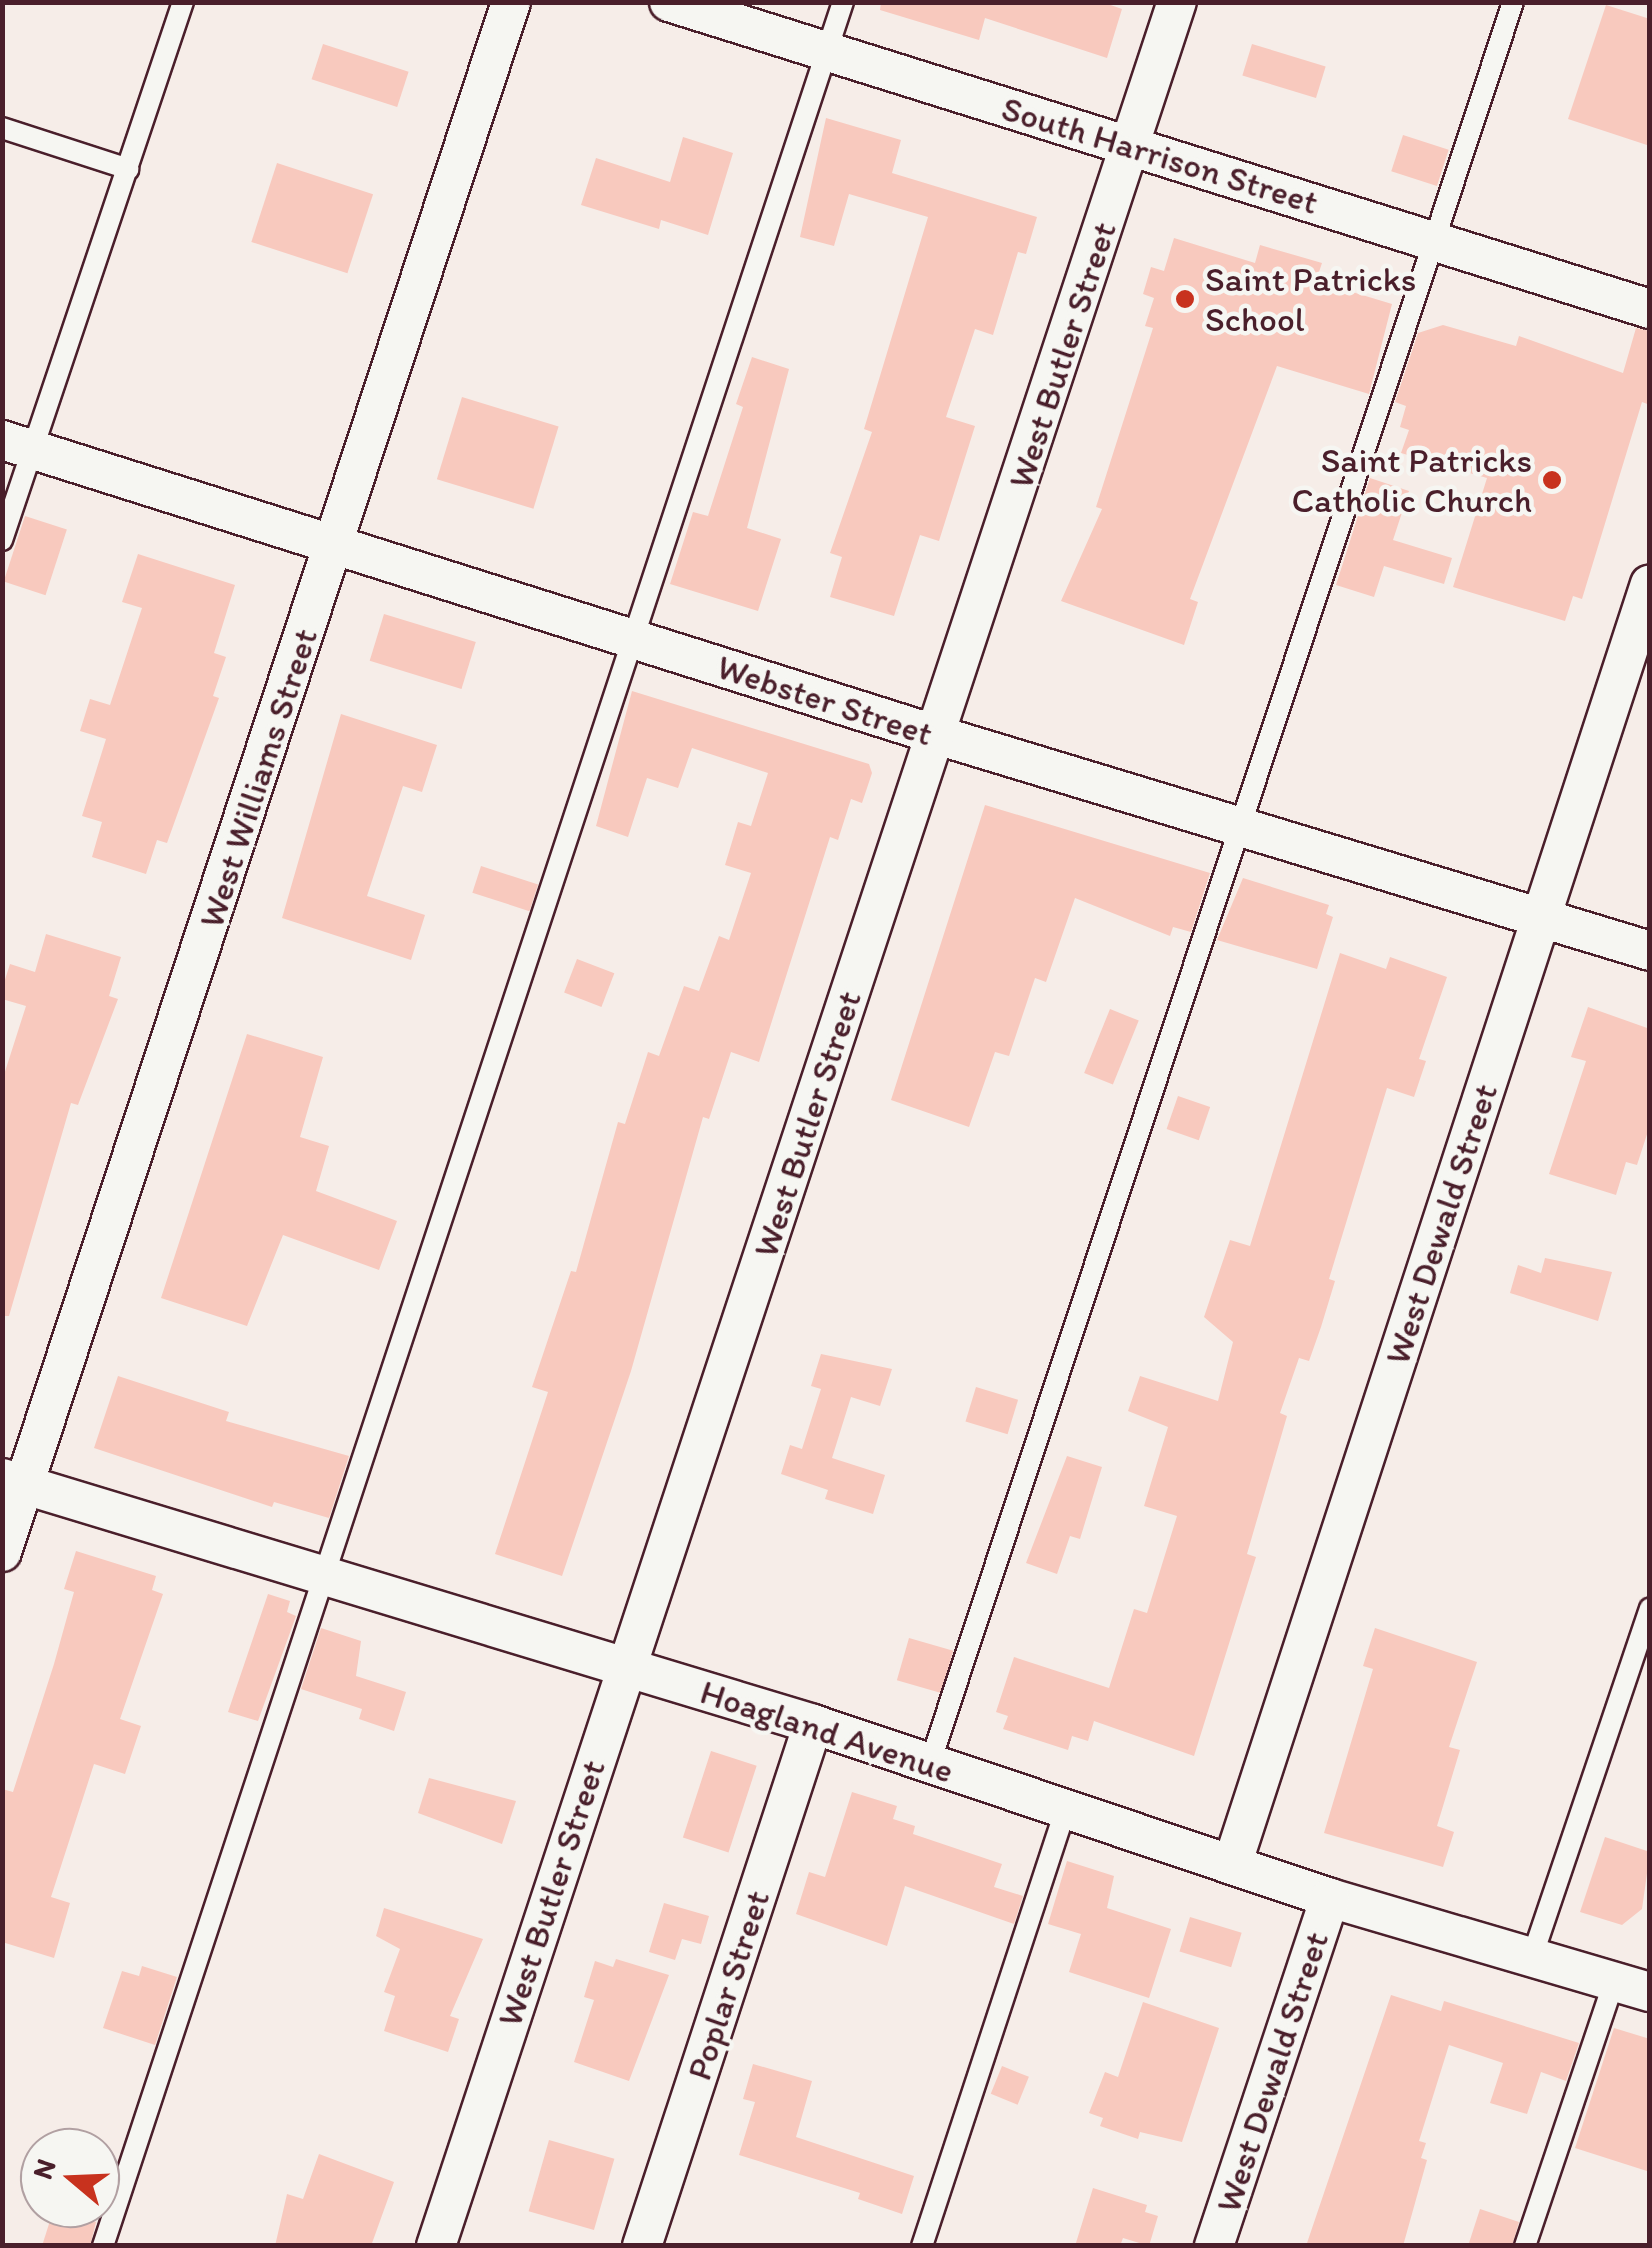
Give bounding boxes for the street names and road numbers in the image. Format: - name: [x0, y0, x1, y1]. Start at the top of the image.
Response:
- street label: South Harrison Street: [997, 87, 1323, 223]
- street label: West Butler Street: [999, 216, 1125, 494]
- street label: West Williams Street: [190, 623, 326, 933]
- street label: Webster Street: [712, 646, 938, 754]
- street label: West Butler Street: [744, 985, 870, 1263]
- street label: West Dewald Street: [1376, 1079, 1506, 1369]
- street label: Hoagland Avenue: [696, 1671, 958, 1791]
- street label: West Butler Street: [488, 1754, 614, 2032]
- street label: Poplar Street: [678, 1885, 778, 2085]
- street label: West Dewald Street: [1207, 1927, 1337, 2217]

